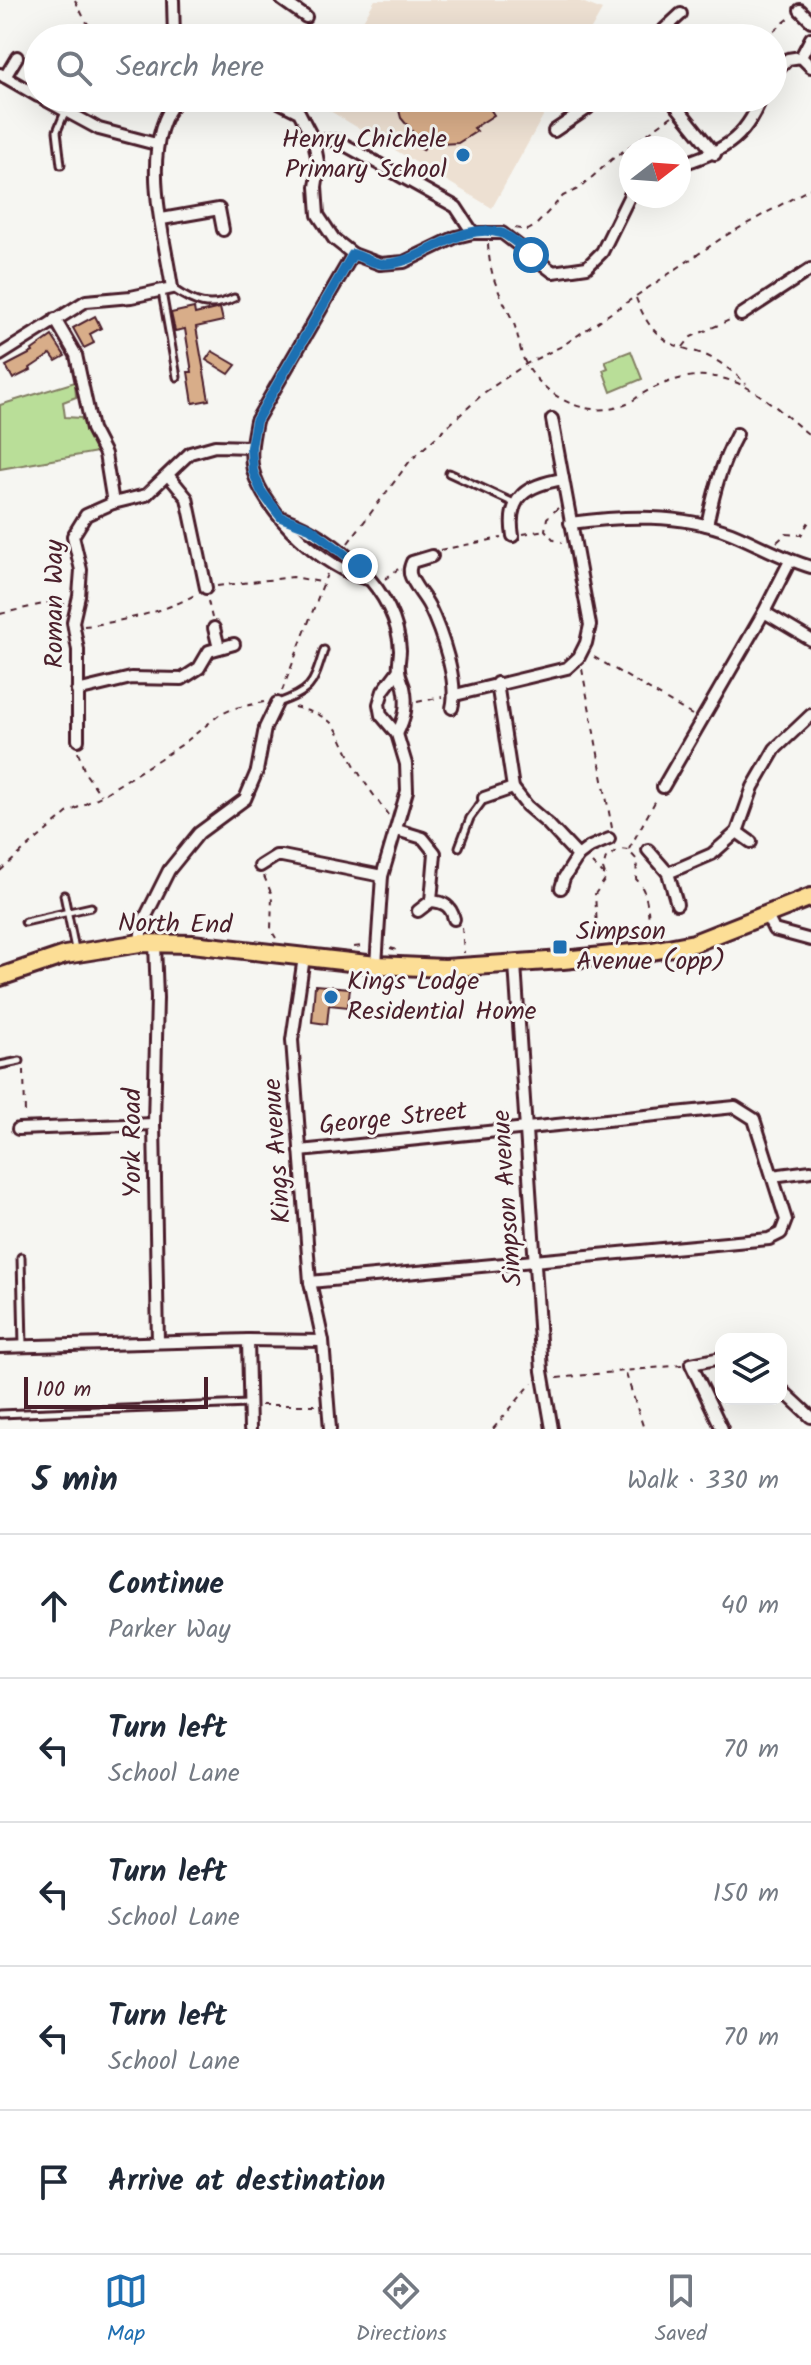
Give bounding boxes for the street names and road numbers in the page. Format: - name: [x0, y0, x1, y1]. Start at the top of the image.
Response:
- street label: Roman Way: [34, 539, 76, 668]
- street label: North End: [117, 903, 234, 947]
- street label: Kings Avenue: [252, 1077, 304, 1225]
- street label: York Road: [112, 1087, 154, 1198]
- street label: George Street: [317, 1090, 470, 1148]
- street label: Simpson Avenue: [481, 1108, 535, 1288]

